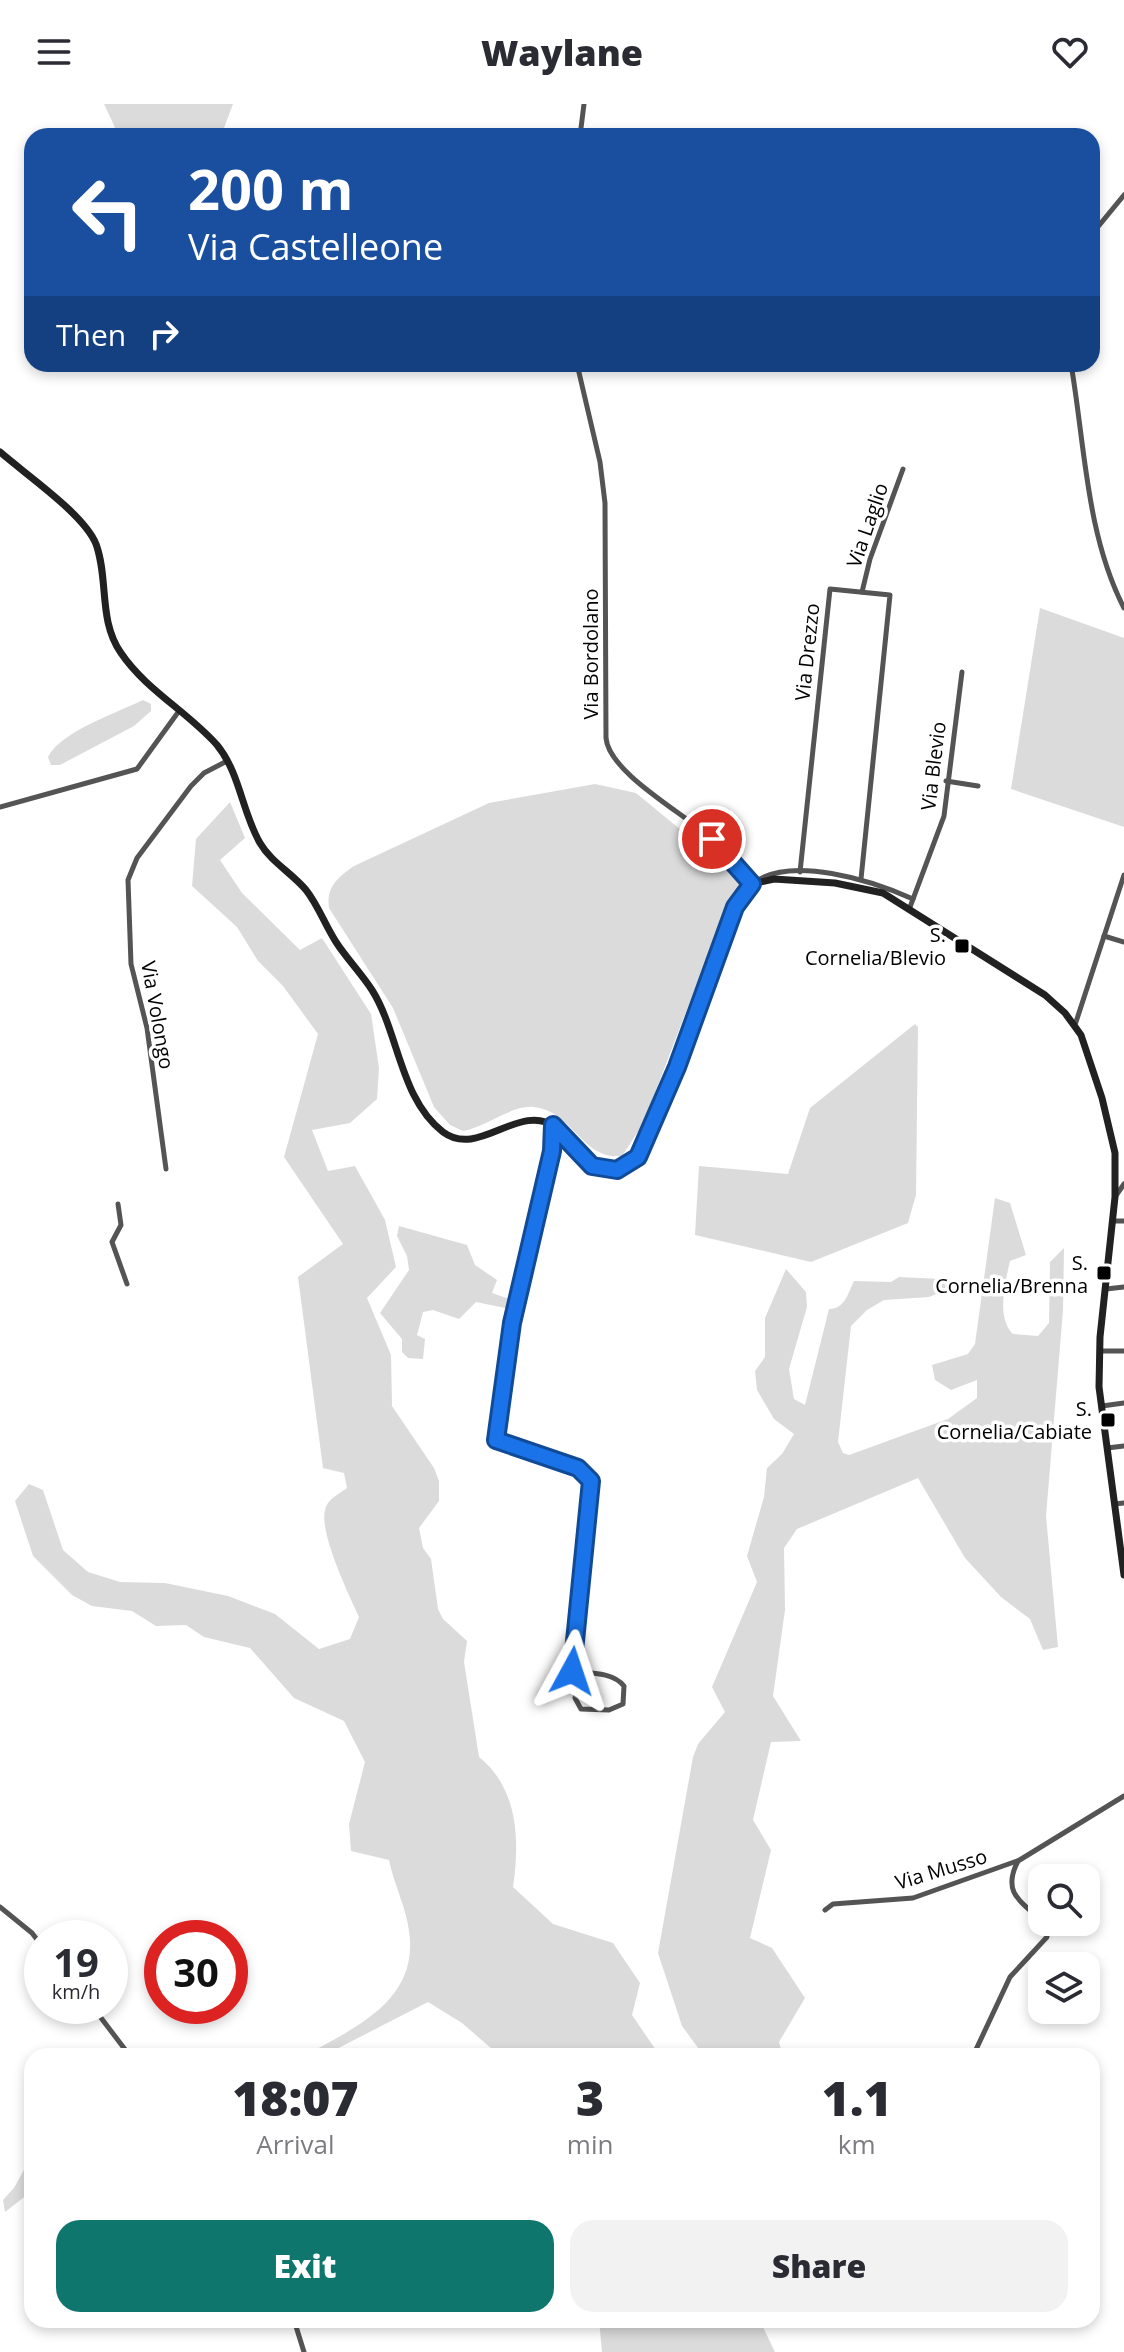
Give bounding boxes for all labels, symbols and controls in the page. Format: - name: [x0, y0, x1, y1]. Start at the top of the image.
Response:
- text: Waylane: [481, 28, 643, 77]
- icon: menu: [32, 30, 76, 74]
- icon: heart: [1048, 30, 1092, 74]
- text: 200 m: [188, 150, 354, 226]
- icon: left: [56, 160, 160, 264]
- text: Via Castelleone: [188, 222, 443, 271]
- icon: right: [142, 312, 186, 356]
- text: Then: [56, 314, 126, 355]
- street label: Via Laglio: [840, 479, 894, 571]
- street label: Via Bordolano: [577, 588, 604, 720]
- street label: Via Drezzo: [788, 602, 826, 702]
- street label: Via Blevio: [914, 720, 952, 812]
- pin: [678, 805, 746, 873]
- icon: arrive: [690, 817, 734, 861]
- place label: S. Cornelia/Blevio: [805, 921, 946, 971]
- marker: S. Cornelia/Blevio: [953, 937, 971, 955]
- street label: Via Volongo: [135, 959, 181, 1071]
- place label: S. Cornelia/Brenna: [935, 1249, 1088, 1299]
- marker: S. Cornelia/Brenna: [1095, 1264, 1113, 1282]
- place label: S. Cornelia/Cabiate: [937, 1395, 1092, 1445]
- marker: S. Cornelia/Cabiate: [1099, 1411, 1117, 1429]
- position arrow: [530, 1629, 614, 1713]
- street label: Via Musso: [892, 1842, 990, 1896]
- map controls: [1028, 1864, 1100, 2024]
- button: search: [1028, 1864, 1100, 1936]
- speed limit sign: 30: [144, 1920, 248, 2024]
- text: 19: [53, 1934, 99, 1989]
- button: layers: [1028, 1952, 1100, 2024]
- text: km/h: [52, 1978, 100, 2005]
- text: 18:07: [232, 2065, 359, 2130]
- text: 3: [576, 2065, 604, 2130]
- text: 1.1: [822, 2065, 892, 2130]
- text: Arrival: [256, 2126, 335, 2162]
- text: min: [567, 2126, 613, 2162]
- text: km: [838, 2126, 876, 2162]
- button: Exit: [56, 2220, 554, 2312]
- button: Share: [570, 2220, 1068, 2312]

